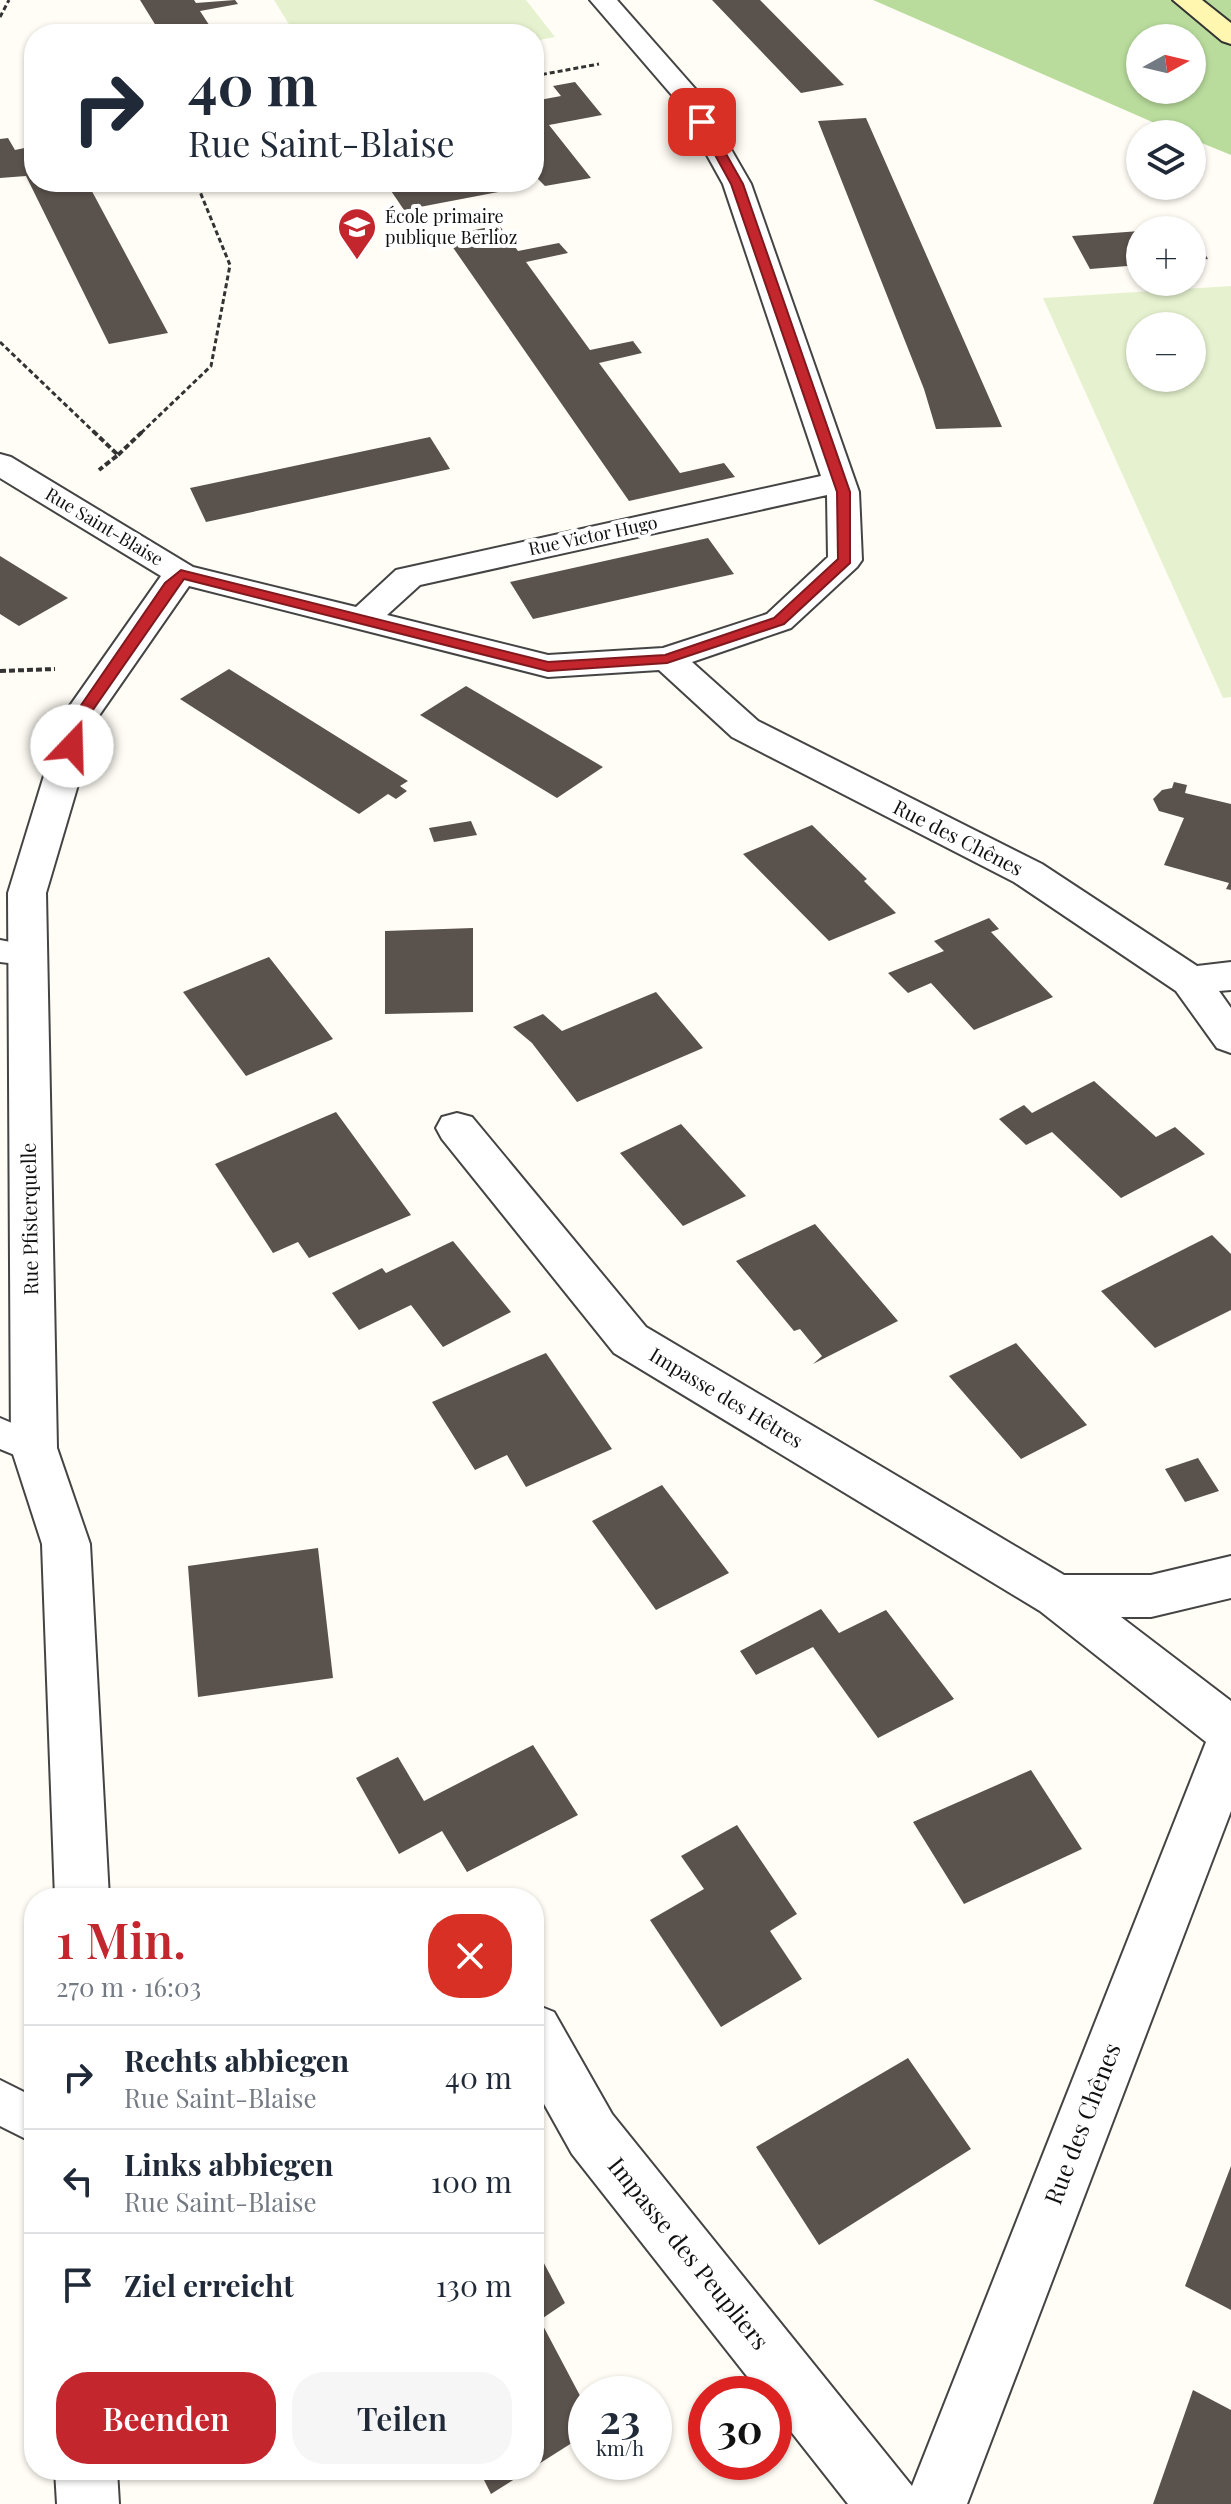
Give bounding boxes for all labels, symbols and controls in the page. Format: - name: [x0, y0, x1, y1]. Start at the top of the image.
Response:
- north arrow: [1126, 24, 1206, 104]
- map controls: [1126, 24, 1206, 392]
- text: 40 m: [188, 46, 317, 121]
- icon: right: [56, 56, 160, 160]
- pin: [668, 88, 736, 156]
- icon: arrive: [680, 100, 724, 144]
- text: Rue Saint-Blaise: [188, 118, 455, 166]
- button: layers: [1126, 120, 1206, 200]
- place label: École primaire publique Berlioz: [385, 204, 517, 249]
- school or university icon: École primaire publique Berlioz: [336, 206, 378, 261]
- button: +: [1126, 216, 1206, 296]
- button: −: [1126, 312, 1206, 392]
- street label: Rue Saint-Blaise: [41, 482, 168, 571]
- street label: Rue Victor Hugo: [526, 510, 660, 560]
- position arrow: [30, 704, 114, 788]
- street label: Rue des Chênes: [889, 792, 1028, 881]
- street label: Rue Pfisterquelle: [14, 1143, 43, 1295]
- street label: Impasse des Hêtres: [645, 1340, 808, 1453]
- text: 1 Min.: [56, 1907, 186, 1971]
- button: close: [428, 1914, 512, 1998]
- text: 270 m · 16:03: [56, 1969, 201, 2004]
- street label: Rue des Chênes: [1036, 2038, 1127, 2209]
- text: Rechts abbiegen: [124, 2040, 349, 2080]
- icon: right: [56, 2055, 100, 2099]
- text: 40 m: [445, 2057, 512, 2097]
- text: Rue Saint-Blaise: [124, 2080, 317, 2115]
- text: Links abbiegen: [124, 2144, 333, 2184]
- street label: Impasse des Peupliers: [602, 2150, 777, 2356]
- icon: left: [56, 2159, 100, 2203]
- text: 100 m: [431, 2161, 512, 2201]
- text: Rue Saint-Blaise: [124, 2184, 317, 2219]
- icon: arrive: [56, 2263, 100, 2307]
- text: Ziel erreicht: [124, 2265, 294, 2305]
- text: 130 m: [436, 2265, 512, 2305]
- button: Beenden: [56, 2372, 276, 2464]
- button: Teilen: [292, 2372, 512, 2464]
- speed limit sign: 30: [688, 2376, 792, 2480]
- text: 23: [600, 2391, 640, 2444]
- text: km/h: [596, 2434, 644, 2461]

